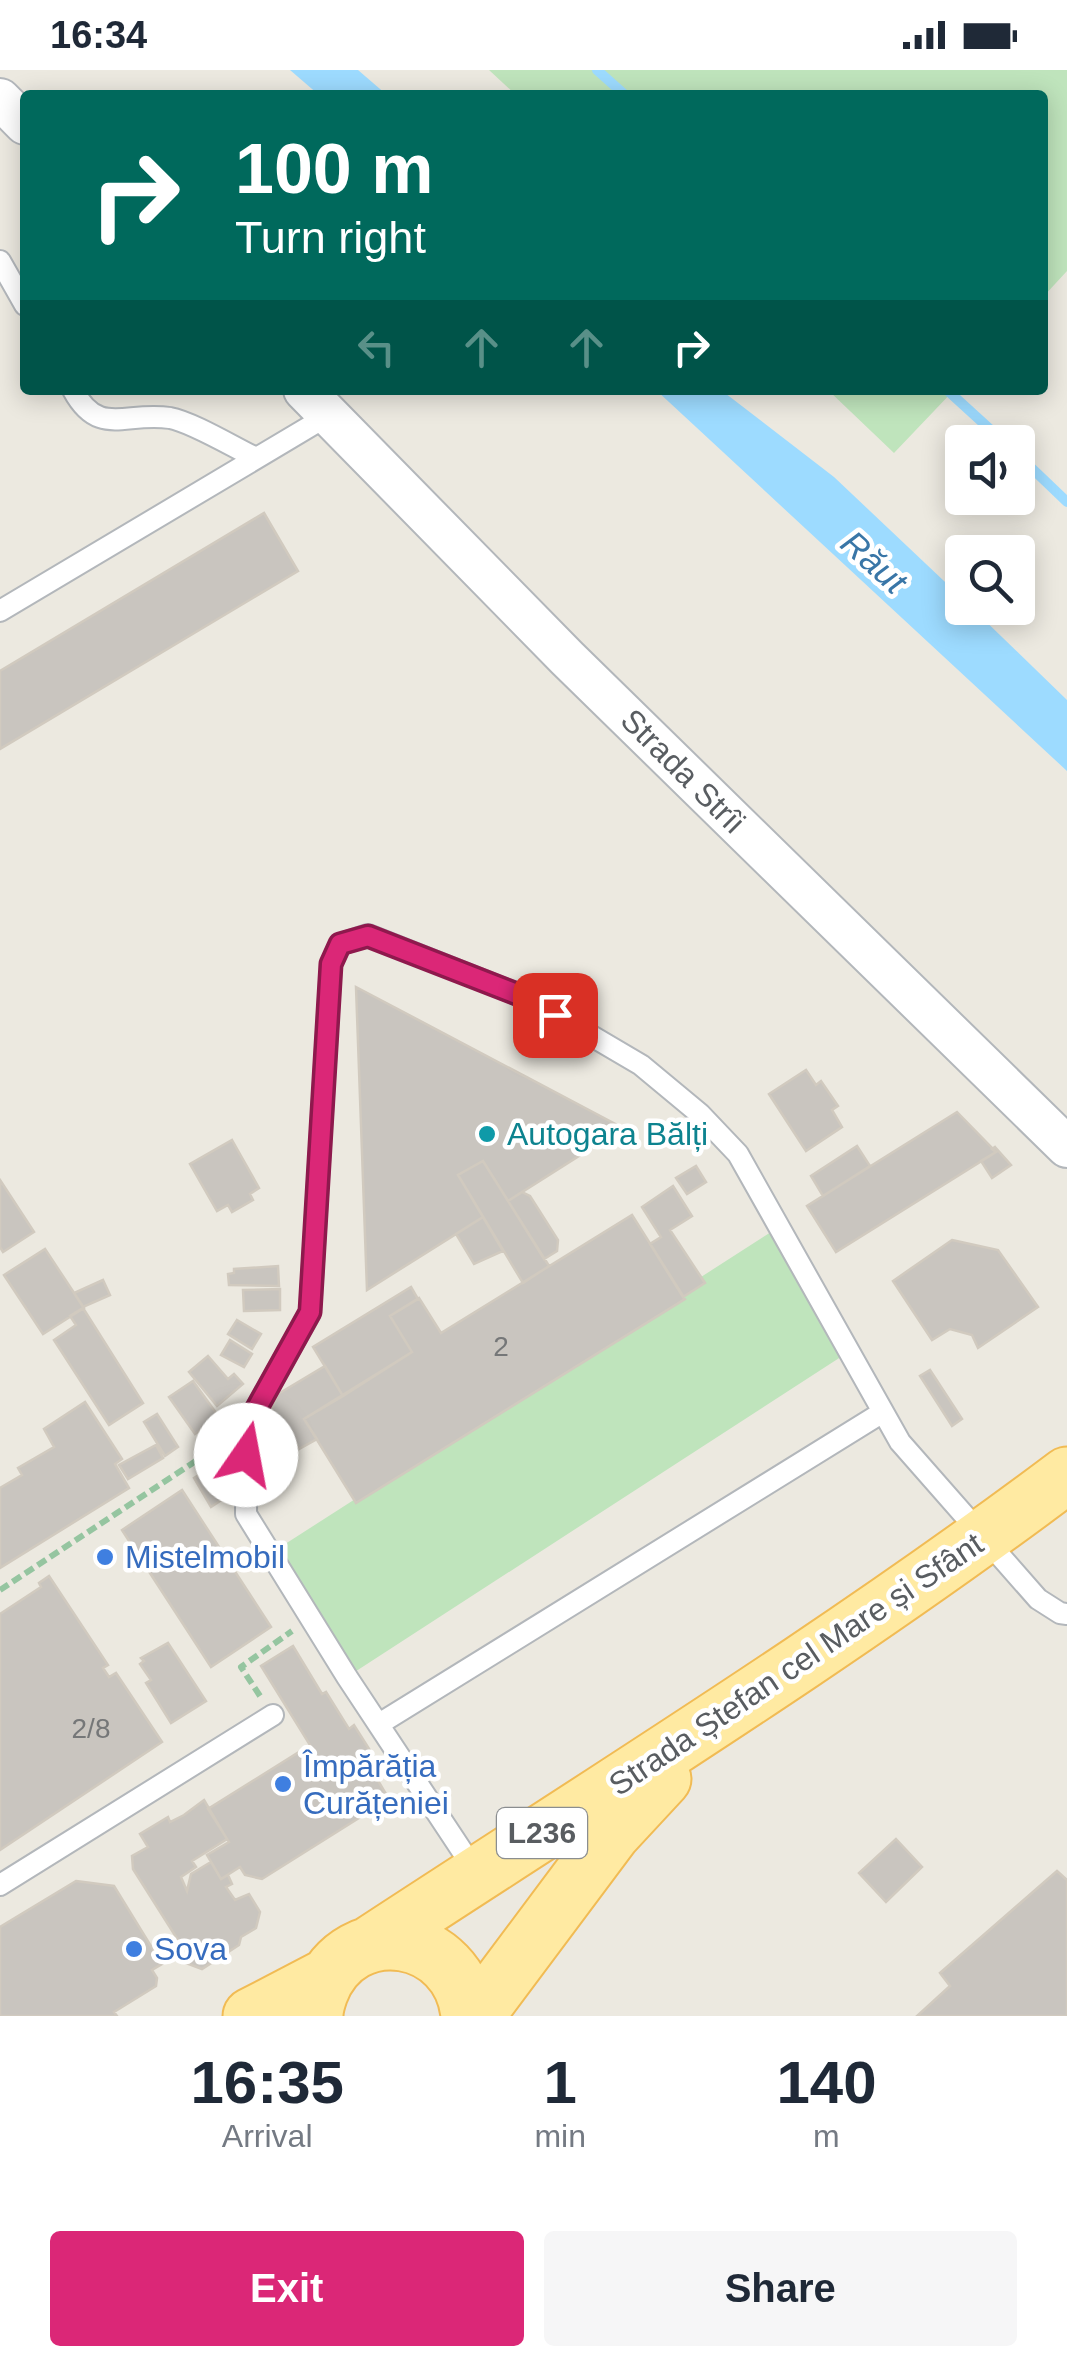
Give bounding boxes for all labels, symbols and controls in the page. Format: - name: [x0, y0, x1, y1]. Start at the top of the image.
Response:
- text: 16:34: [50, 14, 147, 56]
- icon: right: [70, 130, 200, 260]
- text: 100 m: [235, 130, 433, 208]
- text: Turn right: [235, 212, 426, 263]
- icon: left: [349, 320, 404, 375]
- icon: ahead: [454, 320, 509, 375]
- icon: ahead: [559, 320, 614, 375]
- icon: right: [664, 320, 719, 375]
- map controls: [945, 425, 1035, 625]
- button: sound: [945, 425, 1035, 515]
- water label: Răut: [834, 522, 916, 602]
- button: search: [945, 535, 1035, 625]
- street label: Strada Strîi: [614, 702, 752, 840]
- pin: [513, 973, 598, 1058]
- icon: arrive: [528, 988, 583, 1043]
- place label: Autogara Bălți: [507, 1116, 708, 1152]
- marker: Autogara Bălți: [476, 1123, 498, 1145]
- house number: 2: [493, 1331, 509, 1362]
- position arrow: [194, 1403, 298, 1507]
- street label: Strada Ștefan cel Mare și Sfânt: [602, 1525, 990, 1803]
- place label: Mistelmobil: [125, 1539, 285, 1575]
- marker: Mistelmobil: [94, 1546, 116, 1568]
- house number: 2/8: [72, 1713, 110, 1744]
- place label: Împărăția Curățeniei: [302, 1748, 449, 1821]
- marker: Împărăția Curățeniei: [272, 1773, 294, 1795]
- road number: L236: [497, 1808, 587, 1858]
- place label: Sova: [154, 1931, 227, 1967]
- marker: Sova: [123, 1938, 145, 1960]
- text: 16:35: [190, 2049, 344, 2116]
- text: 1: [543, 2049, 577, 2116]
- text: 140: [776, 2049, 877, 2116]
- text: Arrival: [222, 2118, 313, 2154]
- text: min: [534, 2118, 586, 2154]
- text: m: [813, 2118, 840, 2154]
- button: Exit: [50, 2231, 524, 2346]
- button: Share: [544, 2231, 1017, 2346]

